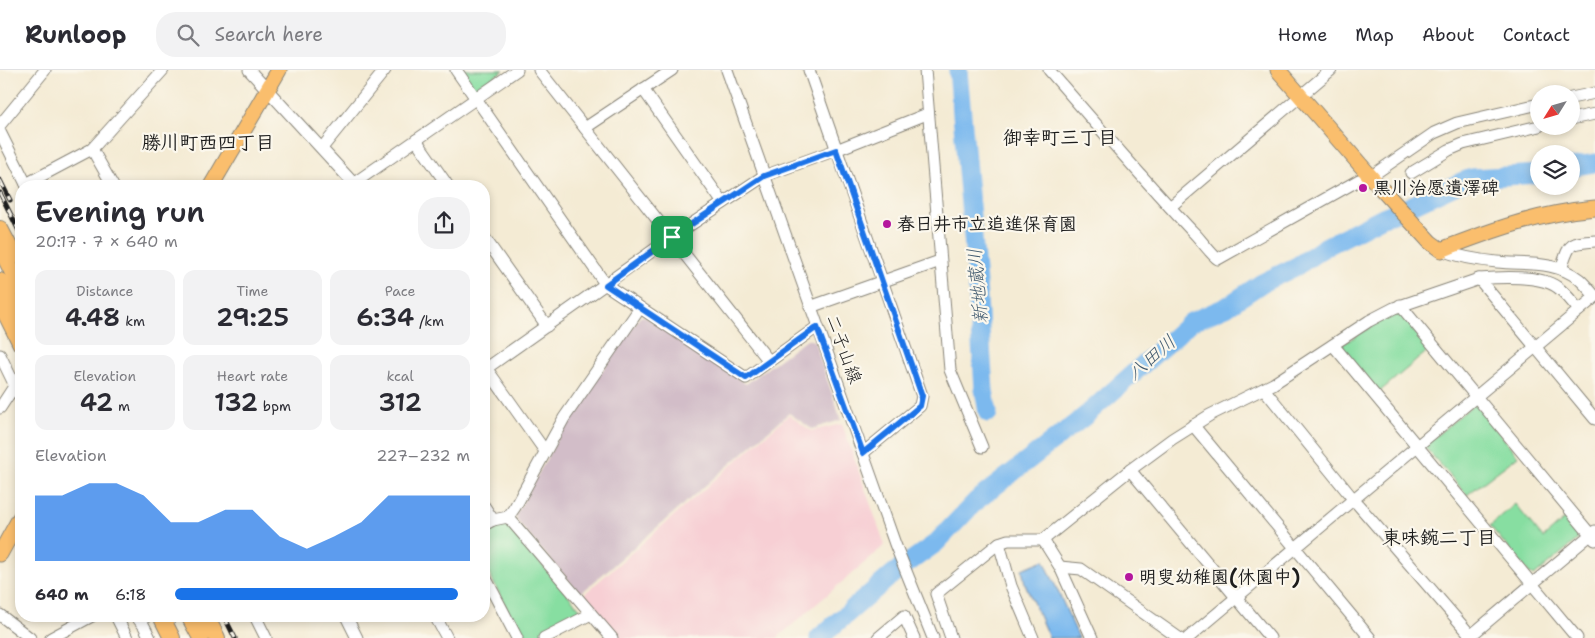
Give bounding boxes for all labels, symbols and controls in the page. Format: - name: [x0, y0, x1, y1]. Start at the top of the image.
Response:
- search box: [156, 12, 506, 57]
- text: Runloop: [25, 19, 126, 51]
- icon: search: [174, 21, 202, 49]
- text: Search here: [214, 22, 323, 47]
- text: Home: [1278, 23, 1327, 47]
- text: Map: [1355, 23, 1394, 47]
- text: About: [1422, 23, 1475, 47]
- text: Contact: [1503, 23, 1570, 47]
- north arrow: [1530, 85, 1580, 135]
- map controls: [1530, 85, 1580, 195]
- district label: 御幸町三丁目: [1003, 125, 1117, 150]
- district label: 勝川町西四丁目: [141, 130, 275, 155]
- button: layers: [1530, 145, 1580, 195]
- place label: 黒川治愿遺澤碑: [1373, 176, 1499, 200]
- marker: 黒川治愿遺澤碑: [1357, 182, 1369, 194]
- text: Evening run: [35, 193, 205, 231]
- button: share: [418, 197, 470, 249]
- place label: 春日井市立追進保育園: [897, 212, 1077, 236]
- pin: [651, 216, 693, 258]
- marker: 春日井市立追進保育園: [881, 218, 893, 230]
- icon: arrive: [658, 223, 686, 251]
- text: 20:17 · 7 × 640 m: [35, 231, 178, 252]
- water label: 新地蔵川: [962, 247, 993, 325]
- text: Distance: [76, 282, 134, 300]
- text: Time: [236, 282, 269, 300]
- text: Pace: [385, 282, 416, 300]
- text: 4.48: [65, 300, 120, 334]
- text: 29:25: [216, 300, 289, 334]
- text: 6:34: [356, 300, 414, 334]
- street label: 二子山線: [820, 311, 868, 387]
- text: km: [120, 312, 145, 330]
- text: /km: [414, 312, 444, 330]
- water label: 八田川: [1122, 329, 1181, 386]
- text: Elevation: [73, 367, 136, 385]
- text: Heart rate: [217, 367, 288, 385]
- text: kcal: [387, 367, 414, 385]
- text: 42: [80, 385, 113, 419]
- text: 132: [214, 385, 258, 419]
- text: 312: [378, 385, 422, 419]
- text: m: [113, 397, 130, 415]
- text: bpm: [258, 397, 291, 415]
- text: Elevation: [35, 445, 107, 466]
- text: 227–232 m: [376, 445, 470, 466]
- district label: 東味鋺二丁目: [1382, 525, 1496, 550]
- place label: 明叟幼稚園(休園中): [1139, 565, 1300, 589]
- marker: 明叟幼稚園(休園中): [1123, 571, 1135, 583]
- text: 640 m: [35, 584, 89, 605]
- text: 6:18: [115, 584, 147, 605]

